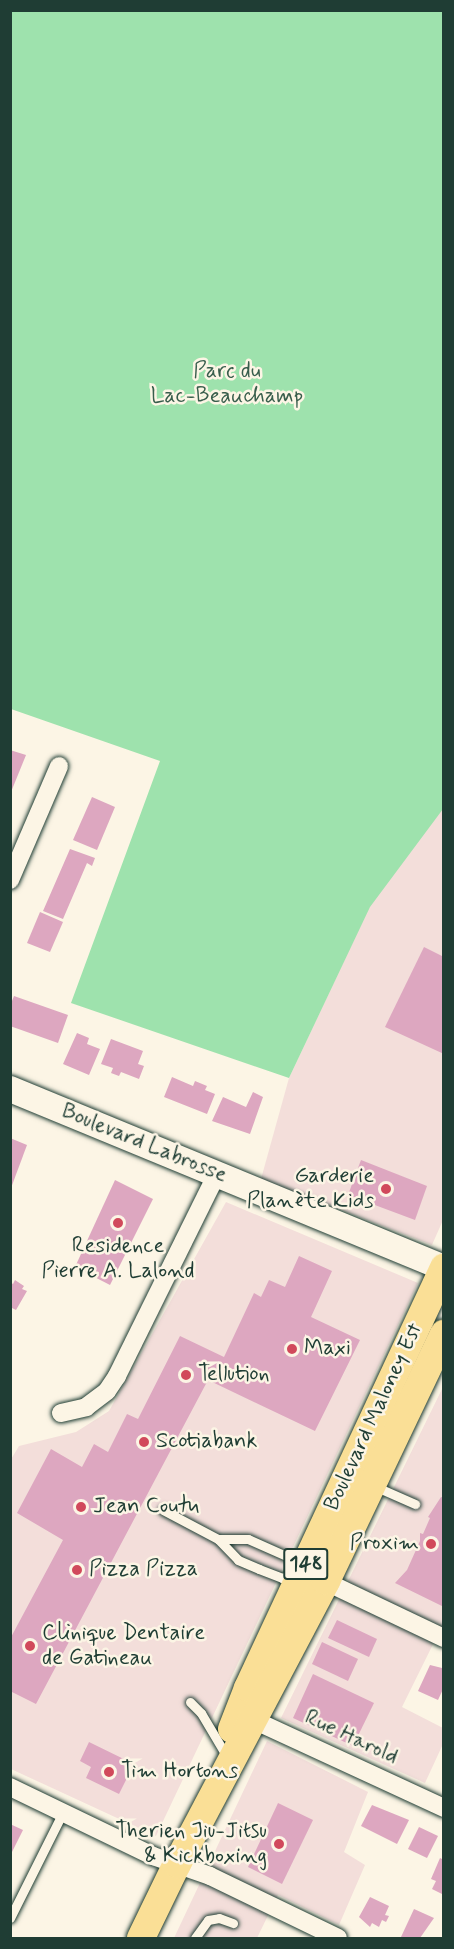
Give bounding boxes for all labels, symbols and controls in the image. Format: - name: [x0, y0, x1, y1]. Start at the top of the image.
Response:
- park label: Parc du Lac-Beauchamp: [151, 358, 303, 410]
- street label: Boulevard Labrosse: [56, 1098, 232, 1190]
- place label: Garderie Planète Kids: [248, 1163, 374, 1214]
- marker: Garderie Planète Kids: [379, 1182, 393, 1196]
- marker: Residence Pierre A. Lalond: [111, 1216, 125, 1230]
- place label: Residence Pierre A. Lalond: [42, 1233, 194, 1284]
- street label: Boulevard Maloney Est: [318, 1316, 430, 1518]
- place label: Maxi: [304, 1336, 351, 1362]
- marker: Maxi: [285, 1342, 299, 1356]
- place label: Tellution: [198, 1362, 270, 1388]
- marker: Tellution: [179, 1368, 193, 1382]
- place label: Scotiabank: [156, 1429, 257, 1455]
- marker: Scotiabank: [137, 1435, 151, 1449]
- place label: Jean Coutu: [93, 1494, 199, 1520]
- marker: Jean Coutu: [74, 1500, 88, 1514]
- place label: Proxim: [350, 1531, 419, 1557]
- marker: Proxim: [424, 1537, 438, 1551]
- road number: 148: [282, 1546, 330, 1582]
- place label: Pizza Pizza: [89, 1557, 197, 1583]
- marker: Pizza Pizza: [70, 1563, 84, 1577]
- place label: Clinique Dentaire de Gatineau: [42, 1620, 205, 1672]
- marker: Clinique Dentaire de Gatineau: [23, 1639, 37, 1653]
- street label: Rue Harold: [301, 1705, 401, 1771]
- place label: Tim Hortons: [121, 1759, 235, 1785]
- marker: Tim Hortons: [102, 1765, 116, 1779]
- place label: Therien Jiu-Jitsu & Kickboxing: [114, 1818, 267, 1870]
- marker: Therien Jiu-Jitsu & Kickboxing: [272, 1837, 286, 1851]

